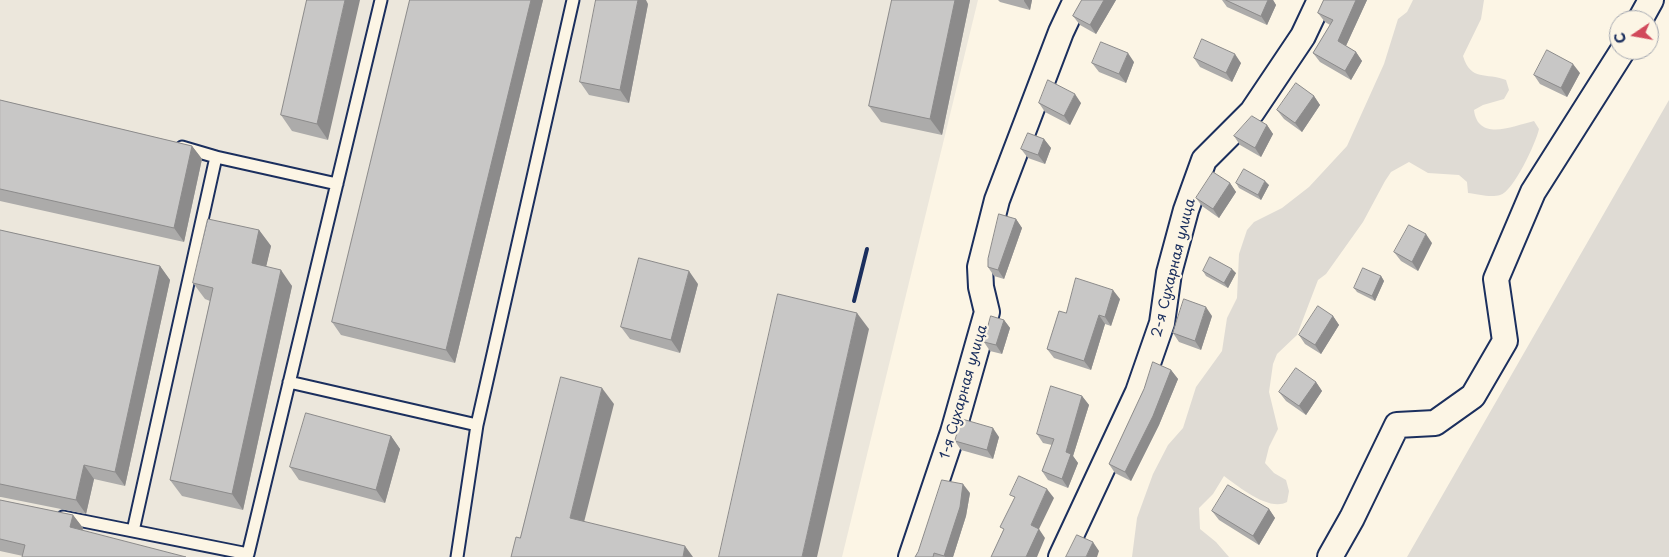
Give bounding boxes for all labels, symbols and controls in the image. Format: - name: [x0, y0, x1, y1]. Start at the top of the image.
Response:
- north arrow: [1609, 10, 1659, 60]
- text: С: [1608, 31, 1631, 45]
- street label: 2-я Сухарная улица: [1149, 197, 1199, 339]
- street label: 1-я Сухарная улица: [937, 323, 991, 461]

